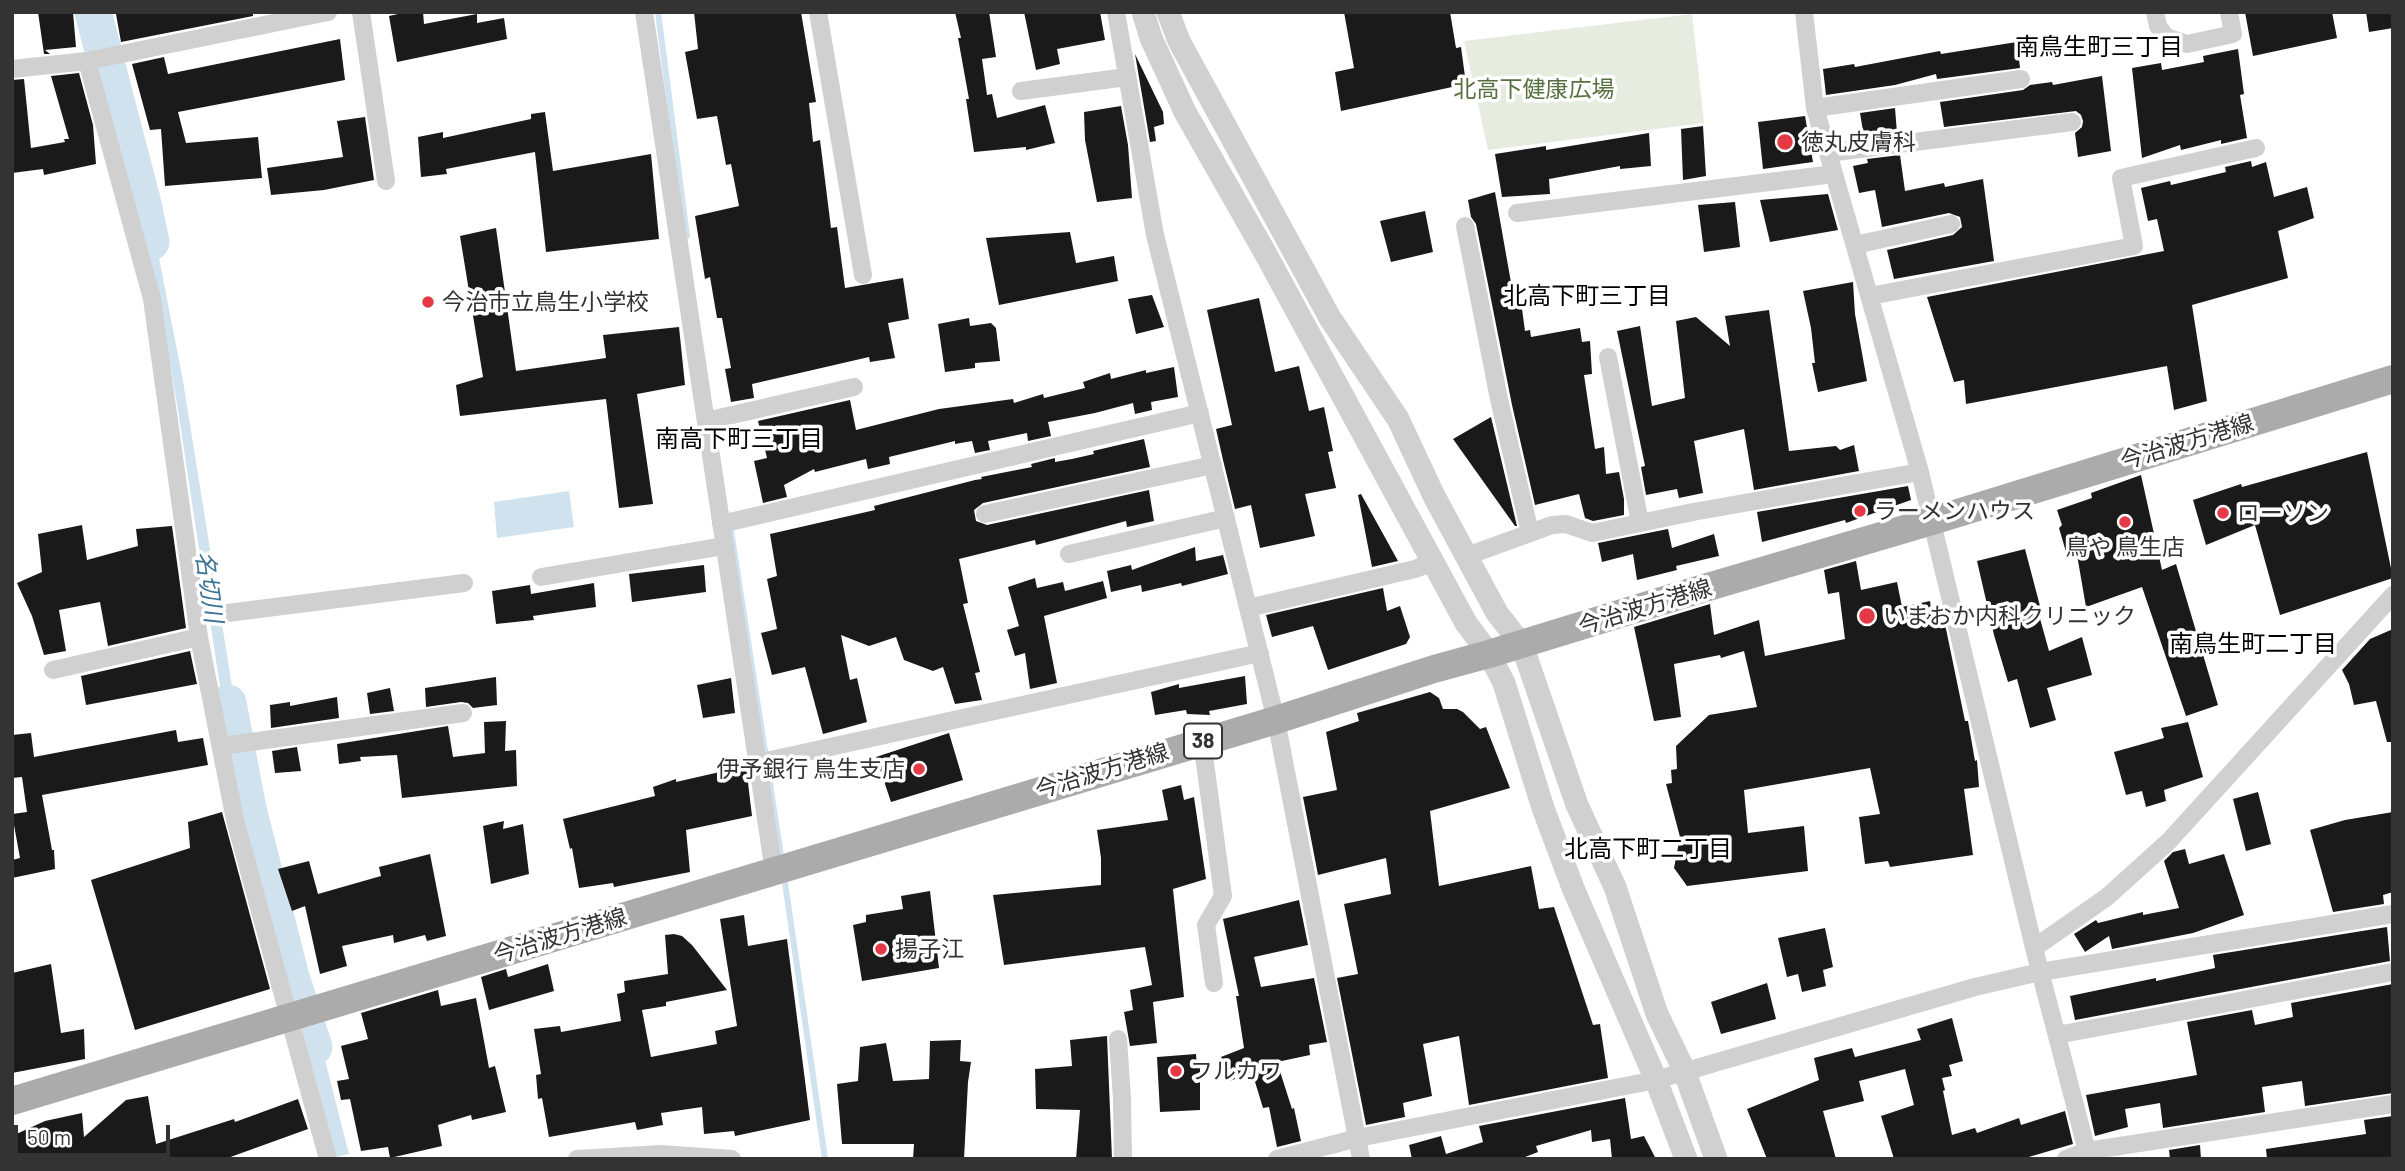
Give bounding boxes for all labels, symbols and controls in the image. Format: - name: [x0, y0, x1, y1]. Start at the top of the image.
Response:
- district label: 南鳥生町三丁目: [2015, 33, 2183, 61]
- park label: 北高下健康広場: [1454, 75, 1614, 103]
- place label: 徳丸皮膚科: [1801, 128, 1916, 156]
- marker: 徳丸皮膚科: [1775, 132, 1795, 152]
- district label: 北高下町三丁目: [1503, 282, 1671, 310]
- place label: 今治市立鳥生小学校: [442, 288, 649, 316]
- marker: 今治市立鳥生小学校: [420, 294, 436, 310]
- street label: 今治波方港線: [2117, 409, 2257, 475]
- district label: 南高下町三丁目: [655, 425, 823, 453]
- place label: ラーメンハウス: [1874, 497, 2035, 525]
- place label: ローソン: [2237, 499, 2329, 527]
- marker: ラーメンハウス: [1852, 503, 1868, 519]
- marker: ローソン: [2215, 505, 2231, 521]
- marker: 鳥や 鳥生店: [2117, 514, 2133, 530]
- place label: 鳥や 鳥生店: [2065, 533, 2185, 561]
- water label: 名切川: [190, 549, 228, 625]
- street label: 今治波方港線: [1575, 574, 1715, 640]
- place label: いまおか内科クリニック: [1883, 602, 2136, 630]
- marker: いまおか内科クリニック: [1857, 606, 1877, 626]
- district label: 南鳥生町二丁目: [2169, 630, 2337, 658]
- road number: 38: [1184, 724, 1222, 758]
- street label: 今治波方港線: [1032, 738, 1172, 804]
- place label: 伊予銀行 鳥生支店: [716, 755, 905, 783]
- marker: 伊予銀行 鳥生支店: [911, 761, 927, 777]
- district label: 北高下町二丁目: [1564, 835, 1732, 863]
- street label: 今治波方港線: [490, 903, 630, 969]
- place label: 揚子江: [895, 935, 964, 963]
- marker: 揚子江: [873, 941, 889, 957]
- place label: フルカワ: [1190, 1057, 1282, 1085]
- marker: フルカワ: [1168, 1063, 1184, 1079]
- scale bar: [18, 1112, 173, 1156]
- text: 50 m: [27, 1124, 71, 1149]

